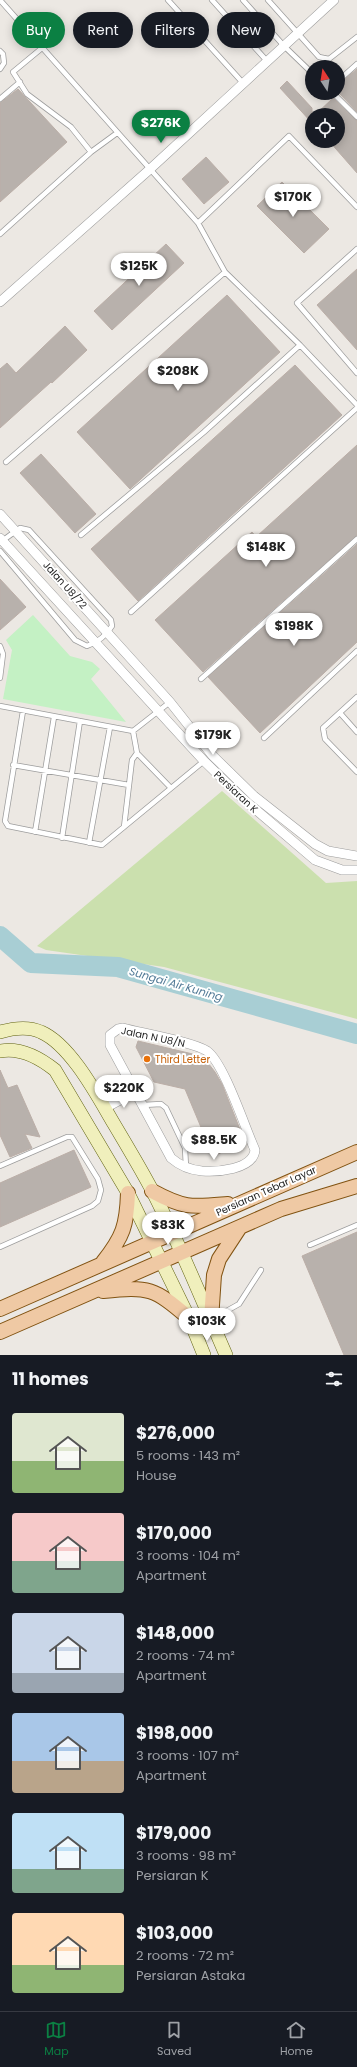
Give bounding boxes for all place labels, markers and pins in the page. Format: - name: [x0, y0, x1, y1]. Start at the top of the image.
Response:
- pin: $276K: [133, 110, 189, 144]
- pin: $170K: [265, 184, 321, 218]
- pin: $125K: [111, 253, 167, 287]
- pin: $208K: [150, 358, 206, 392]
- pin: $148K: [238, 534, 294, 568]
- pin: $198K: [266, 613, 322, 647]
- pin: $179K: [185, 722, 241, 756]
- place label: Third Letter: [155, 1052, 210, 1067]
- marker: Third Letter: [142, 1054, 152, 1064]
- pin: $220K: [96, 1075, 152, 1109]
- pin: $88.5K: [181, 1127, 247, 1161]
- pin: $83K: [144, 1212, 192, 1246]
- pin: $103K: [179, 1308, 235, 1342]

